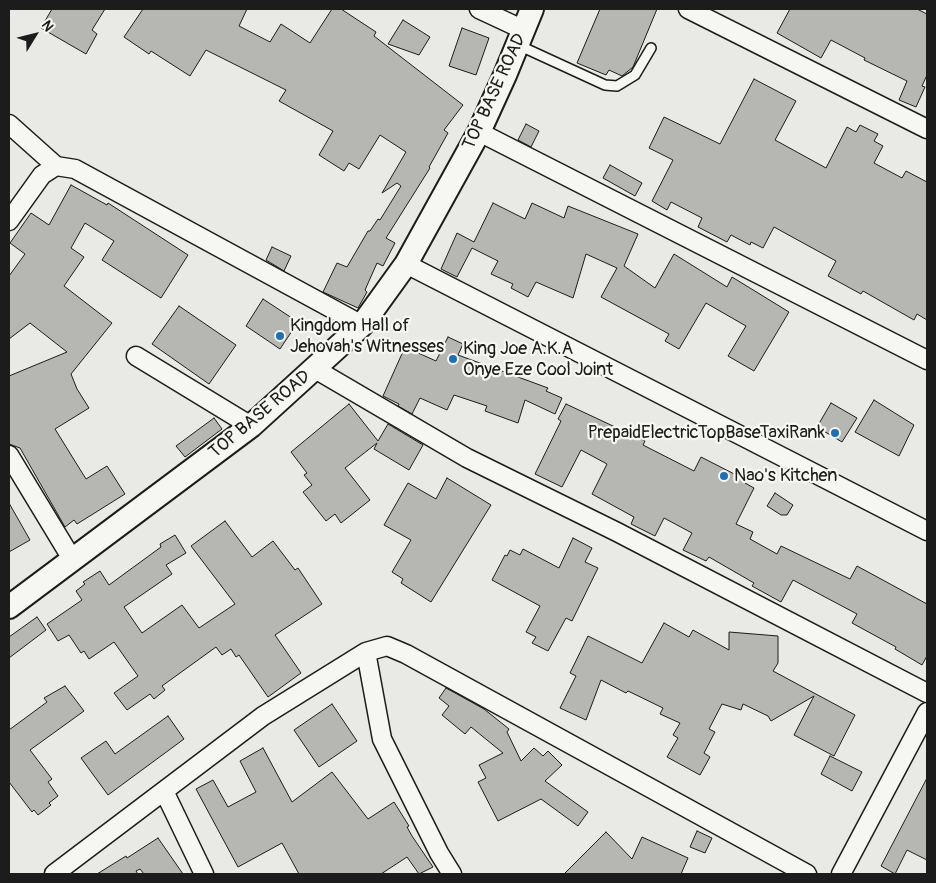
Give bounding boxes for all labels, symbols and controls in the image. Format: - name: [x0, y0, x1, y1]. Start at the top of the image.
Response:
- north arrow: [10, 10, 60, 60]
- text: N: [38, 17, 57, 35]
- street label: TOP BASE ROAD: [459, 30, 531, 154]
- place label: Kingdom Hall of Jehovah's Witnesses: [290, 315, 444, 358]
- marker: Kingdom Hall of Jehovah's Witnesses: [274, 330, 286, 342]
- place label: King Joe A.K.A Onye Eze Cool Joint: [463, 338, 613, 380]
- marker: King Joe A.K.A Onye Eze Cool Joint: [447, 353, 459, 365]
- street label: TOP BASE ROAD: [205, 366, 315, 464]
- place label: PrepaidElectricTopBaseTaxiRank: [588, 422, 825, 444]
- marker: PrepaidElectricTopBaseTaxiRank: [829, 427, 841, 439]
- place label: Nao's Kitchen: [734, 465, 837, 487]
- marker: Nao's Kitchen: [718, 470, 730, 482]

